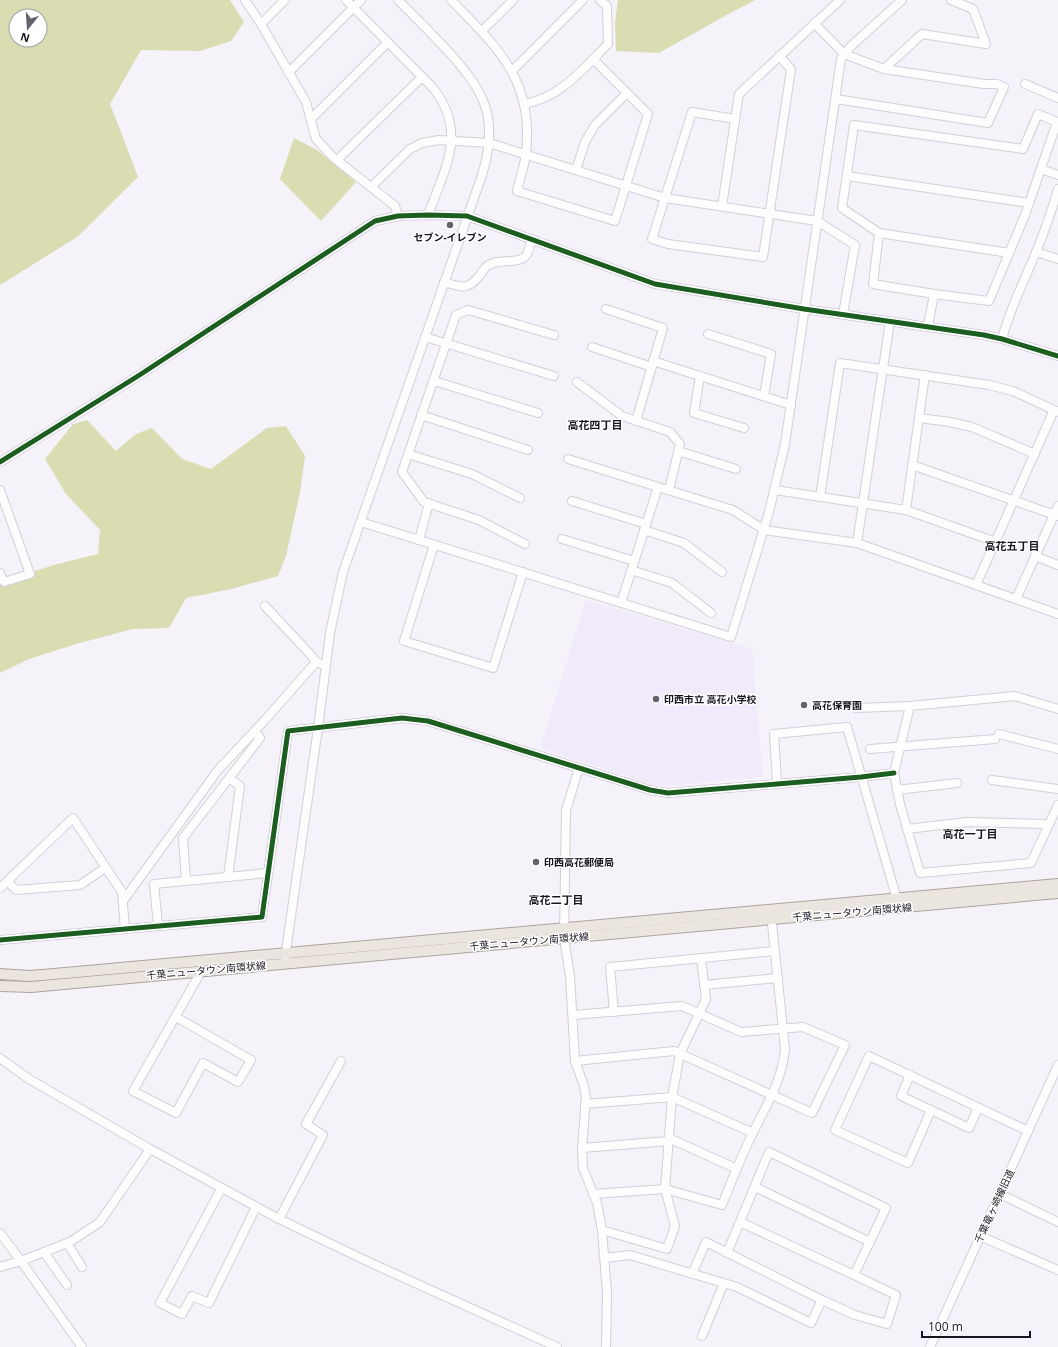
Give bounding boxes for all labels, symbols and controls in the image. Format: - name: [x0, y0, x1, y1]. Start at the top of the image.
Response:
- north arrow: [8, 8, 48, 48]
- text: N: [18, 30, 31, 47]
- marker: セブン-イレブン: [445, 220, 455, 230]
- place label: セブン-イレブン: [413, 230, 487, 244]
- district label: 高花四丁目: [568, 417, 623, 432]
- district label: 高花五丁目: [985, 538, 1040, 553]
- place label: 印西市立 高花小学校: [664, 692, 757, 706]
- marker: 印西市立 高花小学校: [651, 694, 661, 704]
- place label: 高花保育園: [812, 698, 862, 712]
- marker: 高花保育園: [799, 700, 809, 710]
- district label: 高花一丁目: [943, 826, 998, 841]
- place label: 印西高花郵便局: [544, 855, 614, 869]
- marker: 印西高花郵便局: [531, 857, 541, 867]
- district label: 高花二丁目: [529, 892, 584, 907]
- street label: 千葉ニュータウン南環状線: [792, 900, 912, 924]
- street label: 千葉ニュータウン南環状線: [469, 929, 589, 953]
- street label: 千葉ニュータウン南環状線: [146, 958, 266, 982]
- street label: 千葉竜ヶ崎線旧道: [971, 1167, 1017, 1245]
- scale bar: [922, 1313, 1030, 1339]
- text: 100 m: [928, 1318, 963, 1335]

